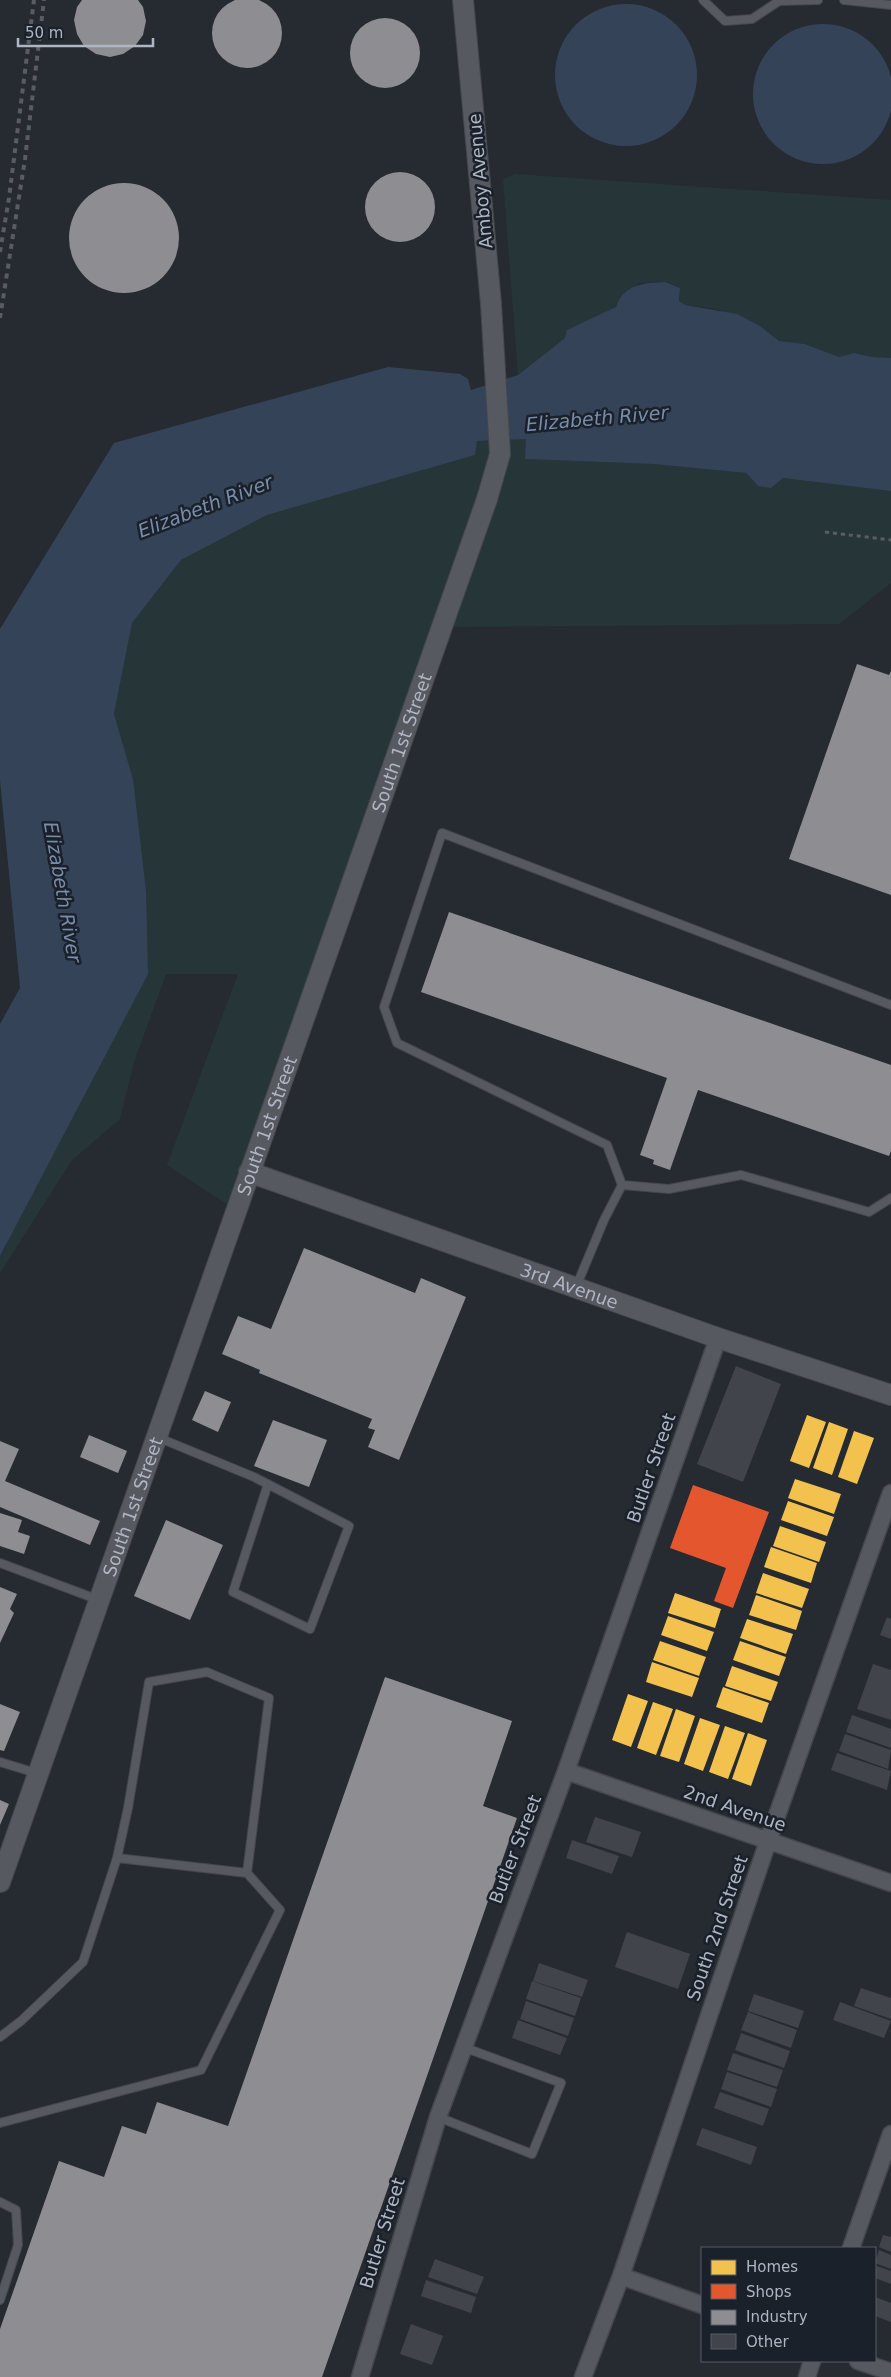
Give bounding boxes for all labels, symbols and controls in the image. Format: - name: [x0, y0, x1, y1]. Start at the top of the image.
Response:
- scale bar: [18, 15, 152, 47]
- text: 50 m: [25, 24, 63, 42]
- street label: Amboy Avenue: [464, 113, 496, 249]
- water label: Elizabeth River: [525, 401, 670, 435]
- water label: Elizabeth River: [134, 470, 277, 542]
- street label: South 1st Street: [367, 670, 435, 815]
- water label: Elizabeth River: [40, 820, 86, 965]
- street label: South 1st Street: [232, 1053, 301, 1198]
- street label: 3rd Avenue: [518, 1258, 621, 1312]
- street label: Butler Street: [622, 1410, 680, 1526]
- street label: South 1st Street: [98, 1434, 166, 1579]
- street label: 2nd Avenue: [681, 1781, 789, 1835]
- street label: Butler Street: [485, 1792, 545, 1906]
- street label: South 2nd Street: [682, 1852, 752, 2004]
- street label: Butler Street: [355, 2175, 409, 2291]
- legend: [701, 2247, 876, 2362]
- text: Homes: [746, 2258, 798, 2276]
- text: Shops: [746, 2283, 792, 2301]
- text: Industry: [746, 2308, 808, 2326]
- text: Other: [746, 2333, 789, 2351]

